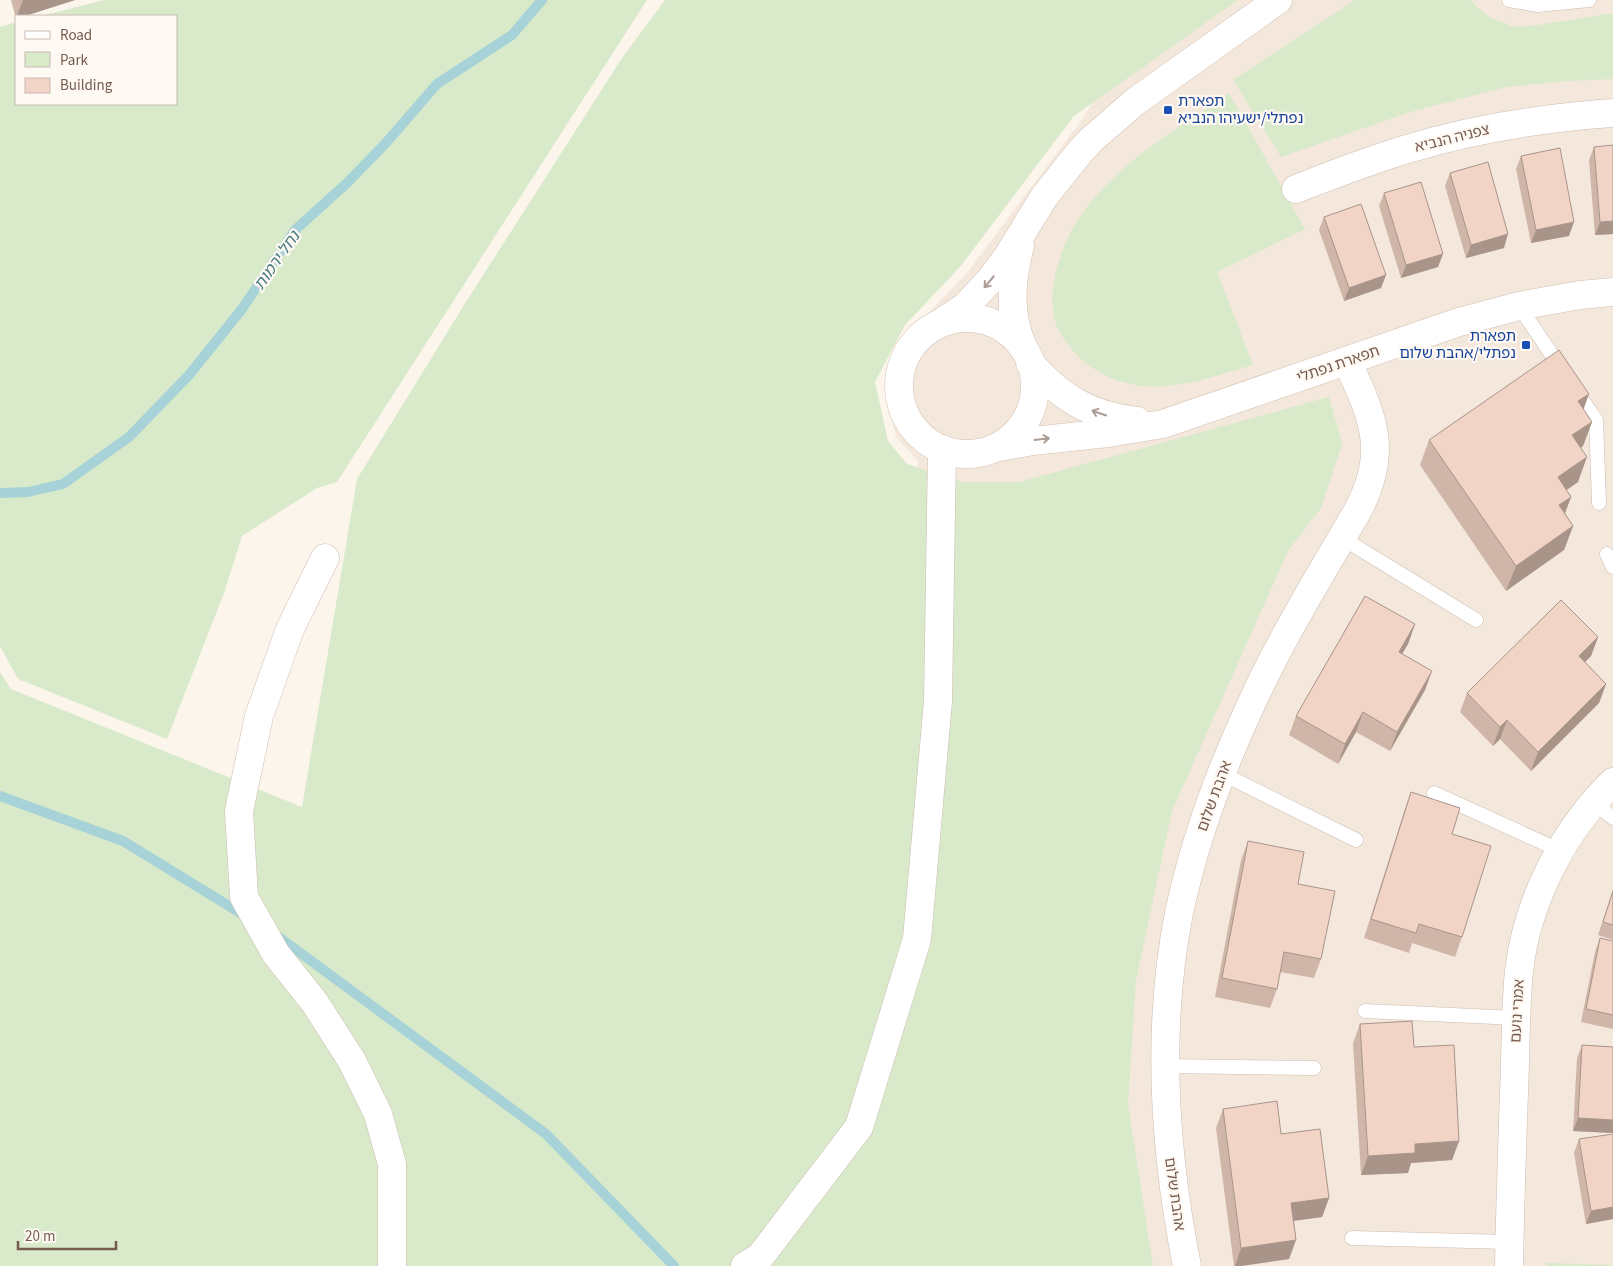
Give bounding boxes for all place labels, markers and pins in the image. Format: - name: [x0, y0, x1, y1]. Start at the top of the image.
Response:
- place label: תפארת נפתלי/ישעיהו הנביא: [1178, 91, 1303, 129]
- marker: תפארת נפתלי/ישעיהו הנביא: [1162, 104, 1174, 116]
- place label: תפארת נפתלי/אהבת שלום: [1399, 326, 1516, 364]
- marker: תפארת נפתלי/אהבת שלום: [1520, 339, 1532, 351]

